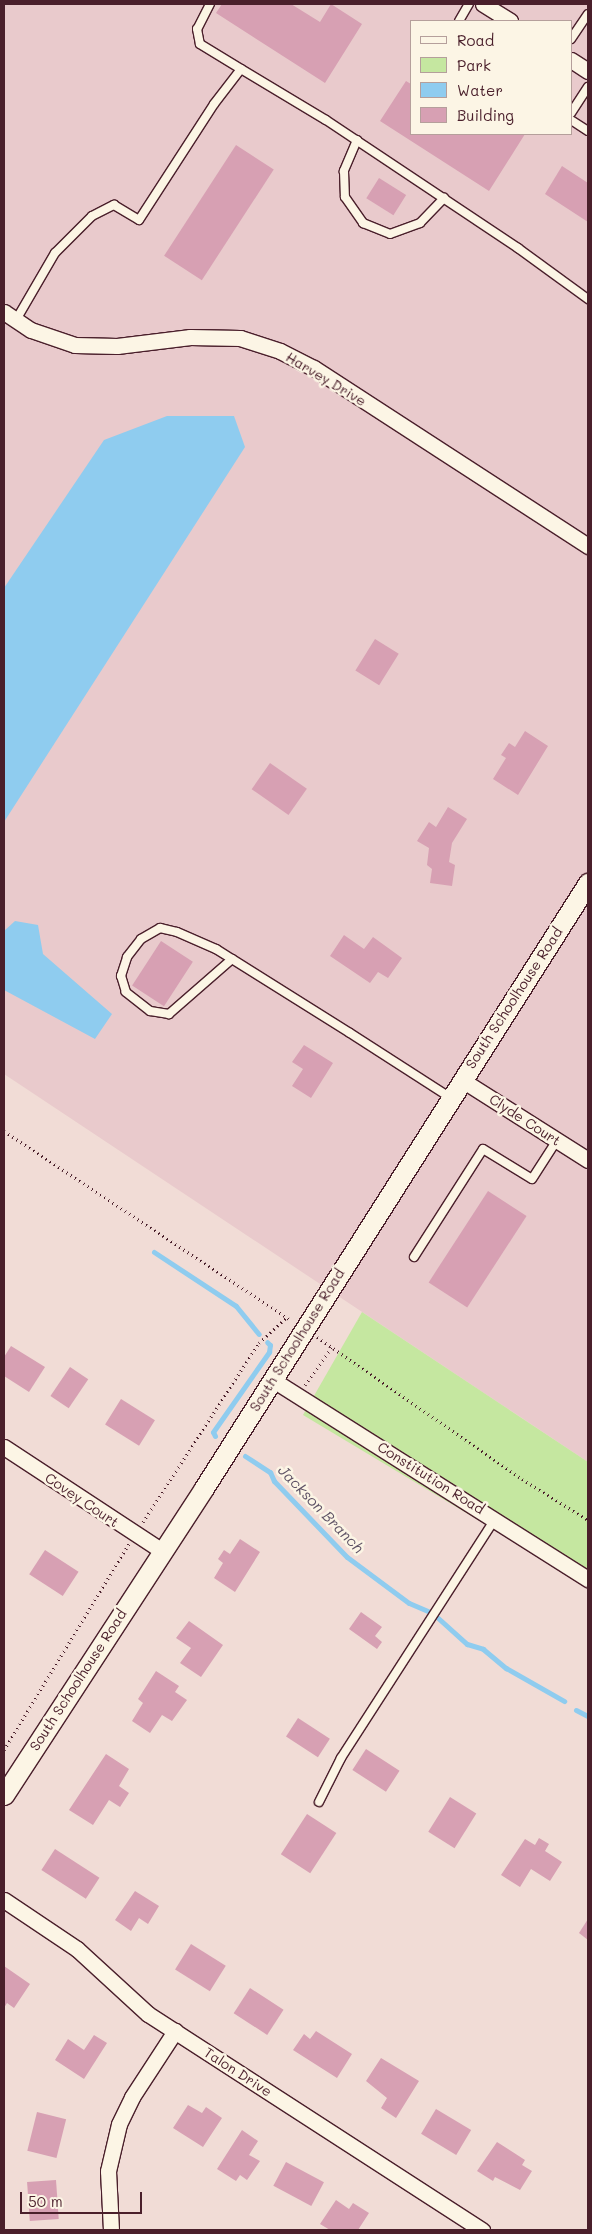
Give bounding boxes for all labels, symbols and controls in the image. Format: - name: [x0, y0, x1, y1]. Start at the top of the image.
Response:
- legend: [410, 20, 572, 135]
- text: Road: [457, 30, 494, 50]
- text: Park: [457, 55, 491, 75]
- text: Water: [457, 80, 503, 100]
- text: Building: [457, 105, 514, 125]
- street label: Harvey Drive: [283, 348, 369, 410]
- street label: South Schoolhouse Road: [462, 924, 566, 1072]
- street label: Clyde Court: [486, 1091, 564, 1149]
- street label: South Schoolhouse Road: [246, 1266, 348, 1414]
- street label: Constitution Road: [374, 1438, 488, 1518]
- water label: Jackson Branch: [274, 1461, 368, 1557]
- street label: Covey Court: [42, 1469, 122, 1531]
- street label: South Schoolhouse Road: [26, 1606, 130, 1754]
- street label: Talon Drive: [201, 2044, 275, 2100]
- scale bar: [22, 2182, 145, 2214]
- text: 50 m: [28, 2191, 63, 2211]

